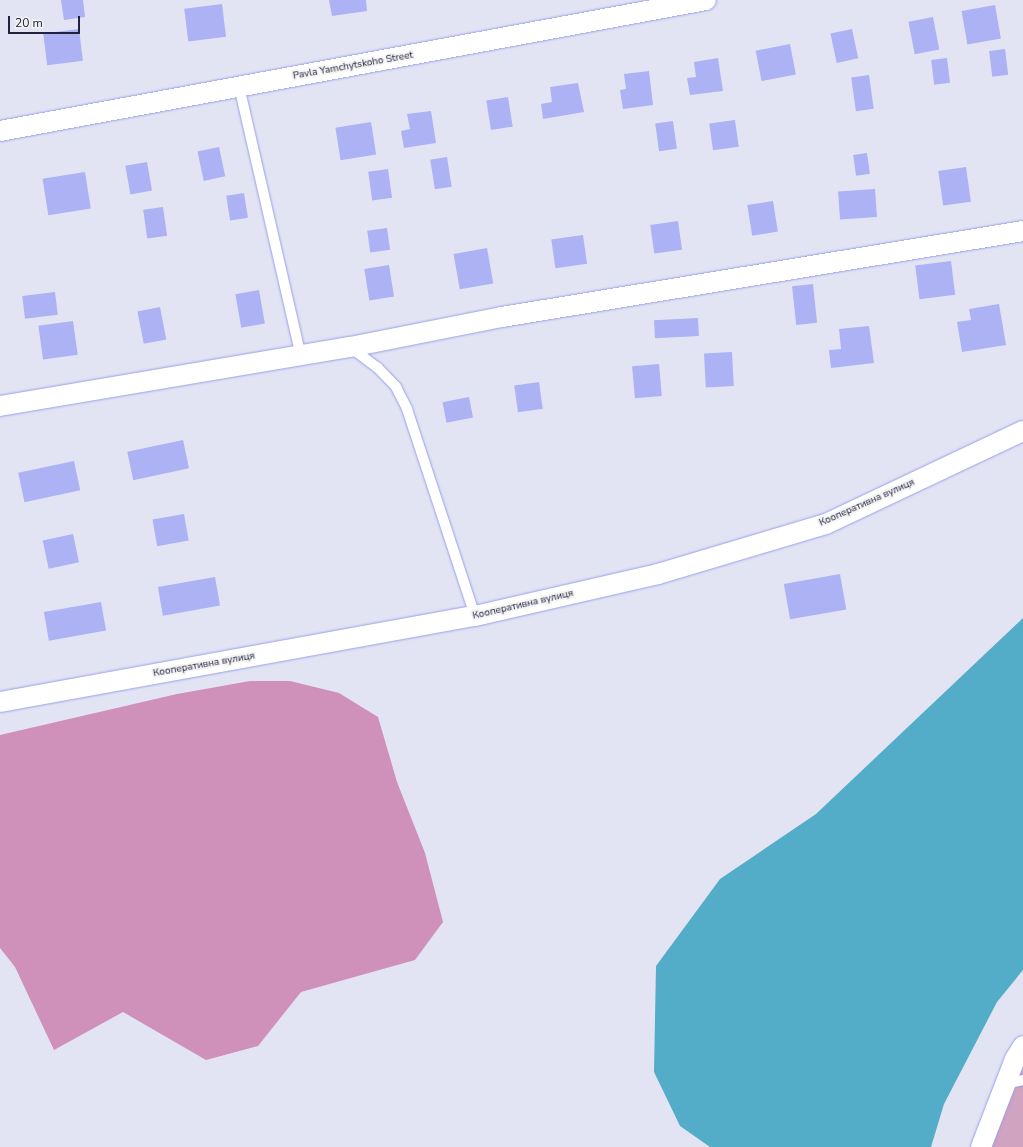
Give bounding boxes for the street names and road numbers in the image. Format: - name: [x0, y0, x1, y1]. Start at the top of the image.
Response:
- street label: Pavla Yamchytskoho Street: [292, 50, 414, 82]
- street label: Кооперативна вулиця: [817, 477, 917, 529]
- street label: Кооперативна вулиця: [471, 588, 575, 622]
- street label: Кооперативна вулиця: [152, 650, 256, 680]

